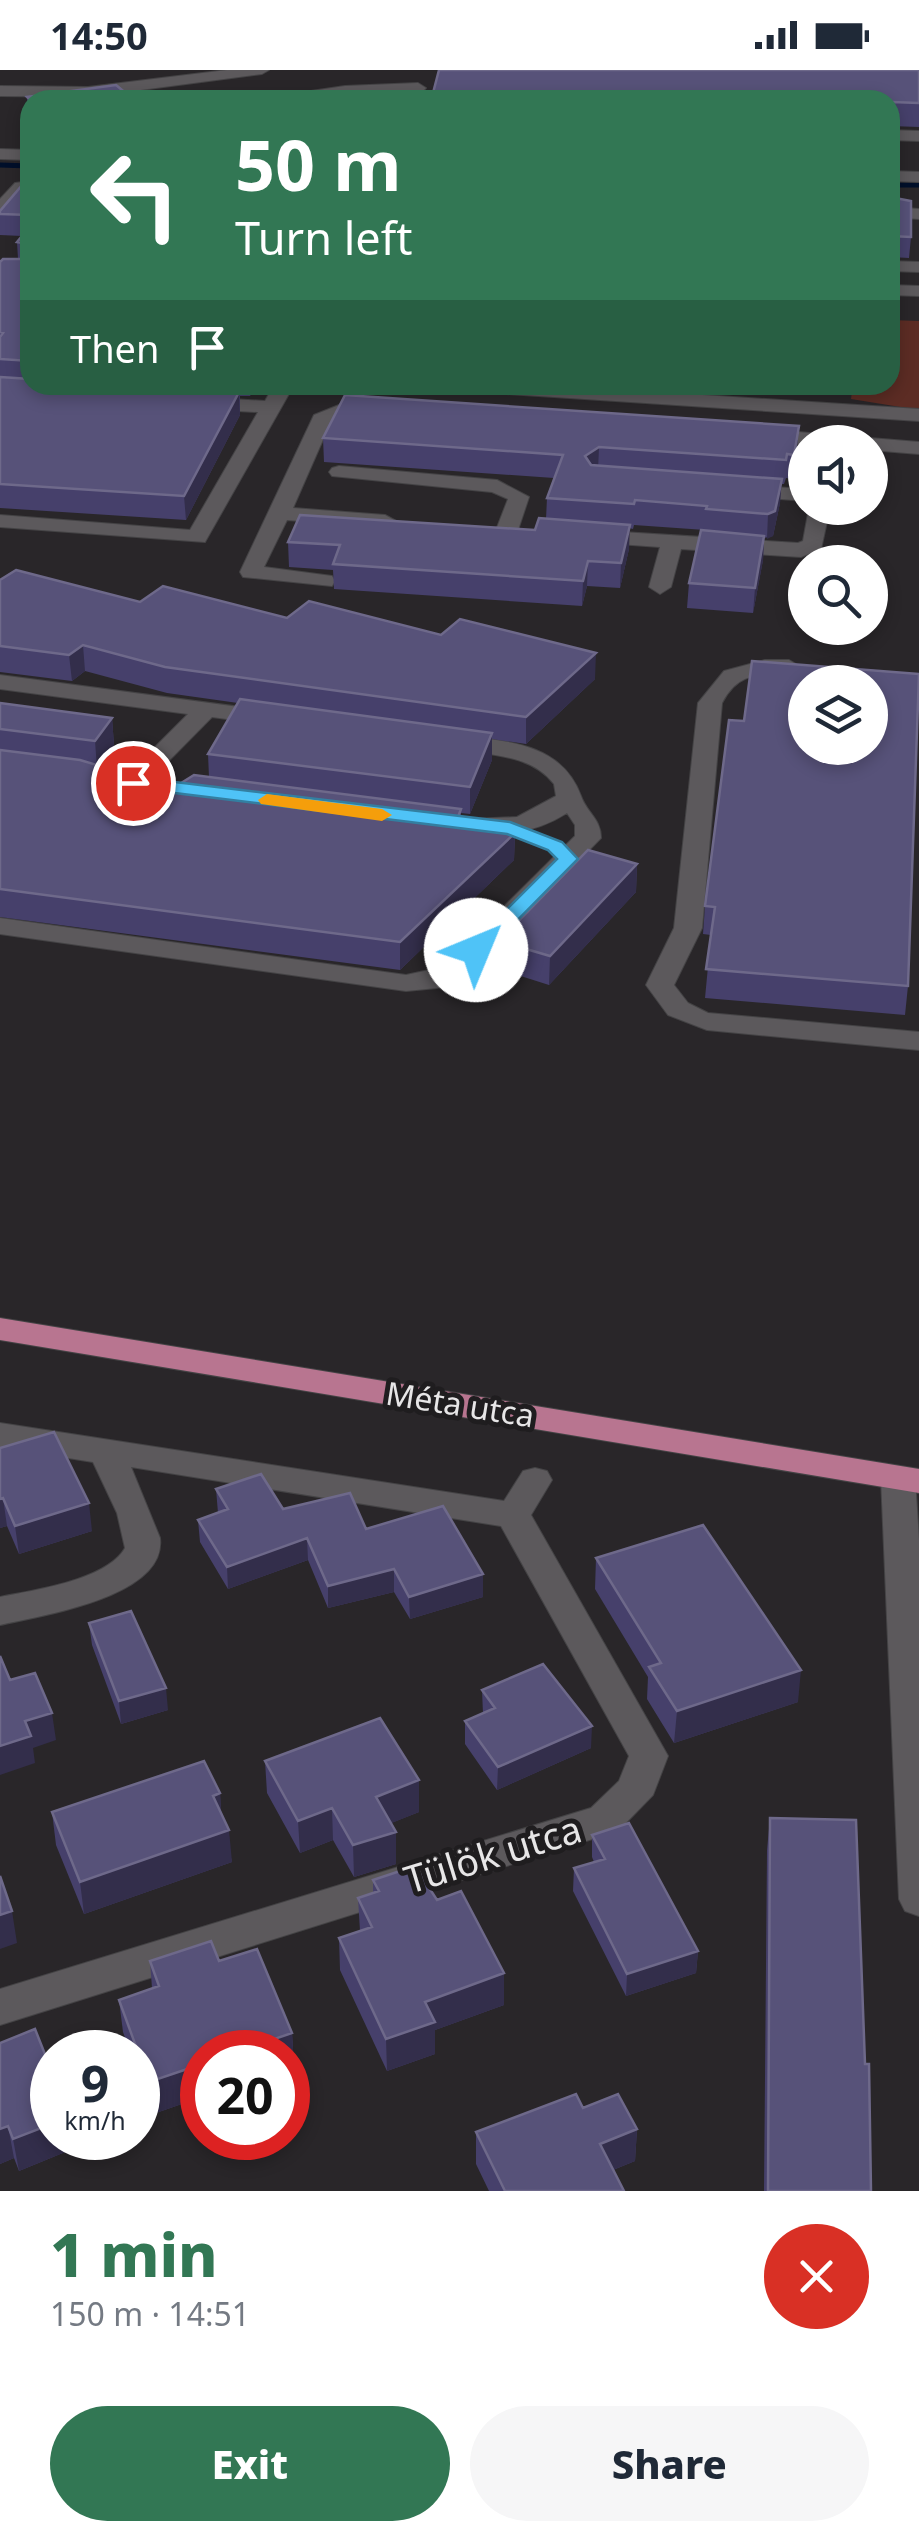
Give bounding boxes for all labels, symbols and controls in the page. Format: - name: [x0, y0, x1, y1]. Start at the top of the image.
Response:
- text: 14:50: [50, 9, 148, 61]
- text: 50 m: [235, 116, 402, 212]
- icon: left: [70, 130, 200, 260]
- text: Turn left: [235, 207, 412, 268]
- icon: arrive: [180, 320, 235, 375]
- text: Then: [70, 322, 160, 374]
- map controls: [788, 425, 888, 765]
- button: sound: [788, 425, 888, 525]
- button: search: [788, 545, 888, 645]
- button: layers: [788, 665, 888, 765]
- pin: [91, 741, 176, 826]
- icon: arrive: [106, 756, 161, 811]
- position arrow: [424, 898, 528, 1002]
- street label: Méta utca: [383, 1371, 537, 1436]
- street label: Tülök utca: [398, 1802, 587, 1905]
- speed limit sign: 20: [180, 2030, 310, 2160]
- text: 9: [81, 2049, 109, 2117]
- text: km/h: [64, 2103, 126, 2137]
- text: 1 min: [50, 2213, 218, 2295]
- button: close: [764, 2224, 869, 2329]
- text: 150 m · 14:51: [50, 2292, 250, 2335]
- button: Exit: [50, 2406, 450, 2521]
- button: Share: [470, 2406, 869, 2521]

